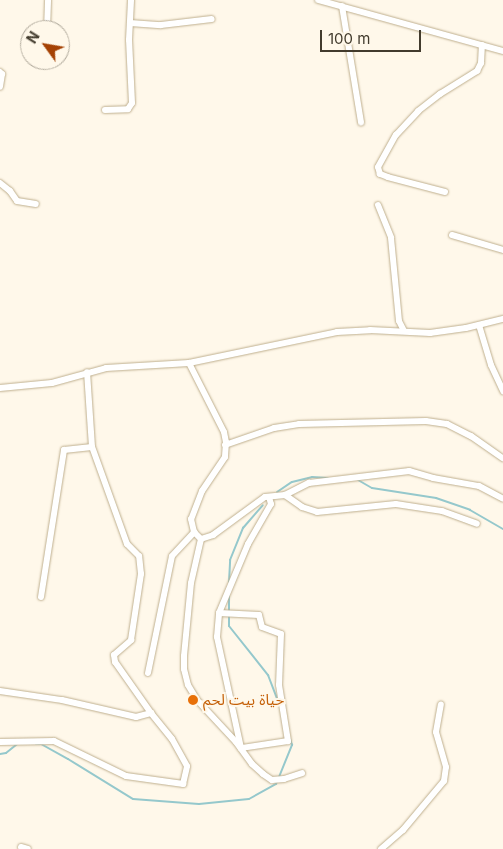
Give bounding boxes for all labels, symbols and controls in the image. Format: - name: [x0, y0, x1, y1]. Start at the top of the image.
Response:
- north arrow: [20, 20, 70, 70]
- scale bar: [323, 20, 424, 52]
- text: N: [23, 28, 43, 46]
- text: 100 m: [328, 29, 370, 48]
- place label: حياة بيت لحم: [203, 691, 284, 709]
- marker: حياة بيت لحم: [187, 694, 199, 706]

